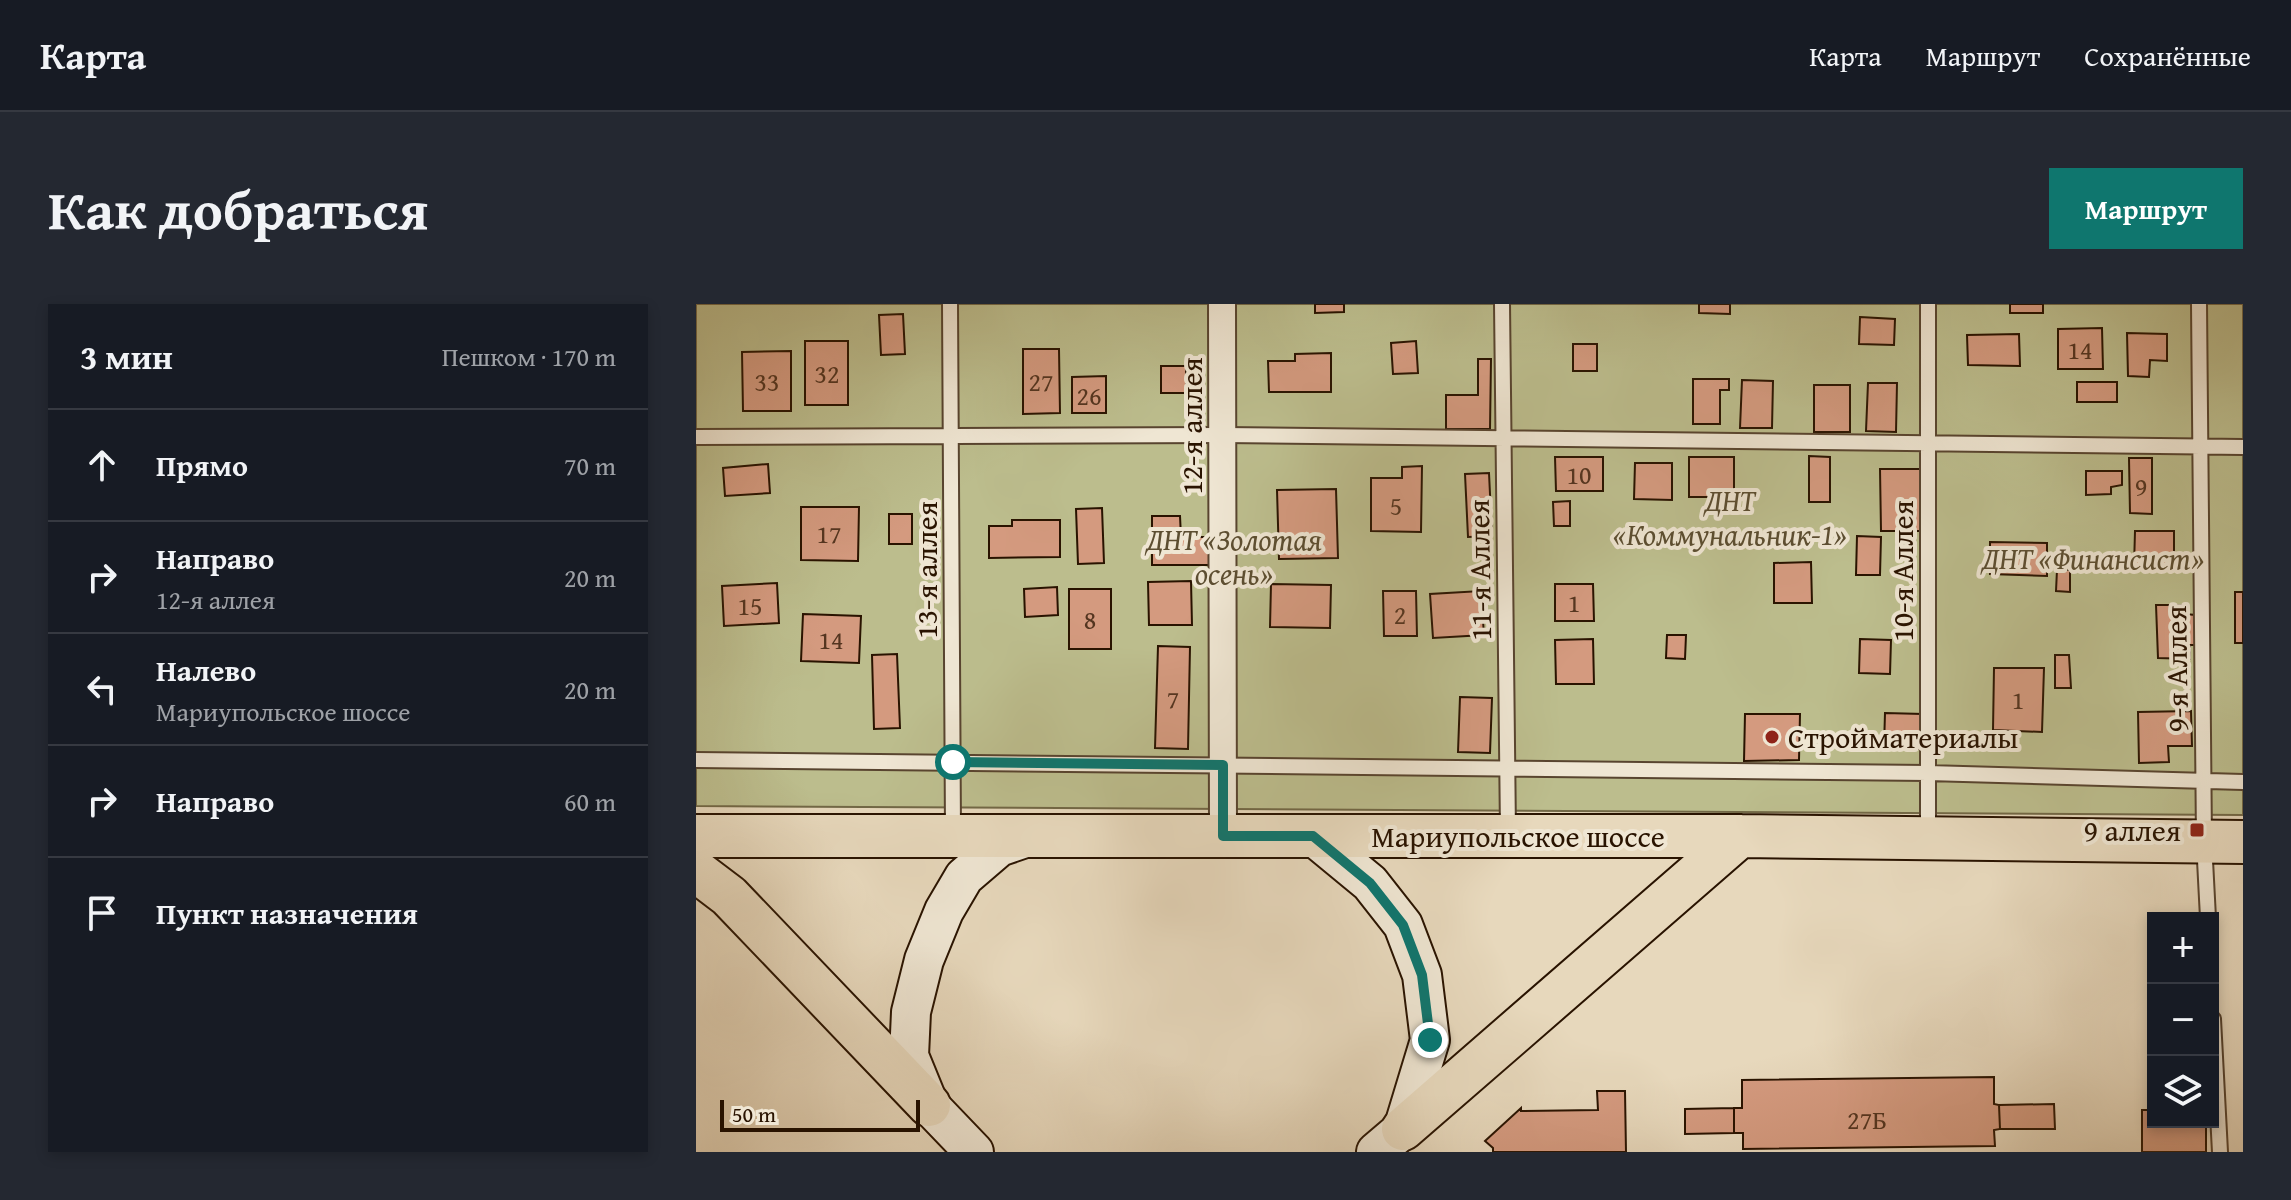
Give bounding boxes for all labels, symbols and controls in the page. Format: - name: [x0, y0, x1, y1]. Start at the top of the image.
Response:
- text: Карта: [40, 27, 146, 83]
- text: Карта: [1809, 35, 1882, 76]
- text: Маршрут: [1926, 35, 2040, 76]
- text: Сохранённые: [2084, 35, 2251, 76]
- text: Как добраться: [48, 167, 428, 250]
- button: Маршрут: [2049, 168, 2243, 249]
- house number: 14: [2067, 330, 2093, 369]
- text: 3 мин: [80, 332, 173, 381]
- text: Пешком · 170 m: [442, 337, 616, 376]
- house number: 32: [814, 354, 840, 393]
- street label: 12-я аллея: [1169, 357, 1213, 495]
- house number: 33: [754, 362, 780, 401]
- house number: 27: [1028, 362, 1054, 401]
- house number: 26: [1076, 376, 1102, 415]
- icon: ahead: [80, 443, 124, 487]
- text: Прямо: [156, 443, 248, 487]
- text: 70 m: [564, 446, 616, 485]
- house number: 10: [1566, 455, 1592, 494]
- house number: 9: [2135, 467, 2147, 506]
- park label: ДНТ «Коммунальник-1»: [1613, 478, 1847, 556]
- house number: 5: [1390, 486, 1402, 525]
- street label: 11-я Аллея: [1456, 499, 1502, 641]
- street label: 10-я Аллея: [1880, 500, 1924, 642]
- street label: 13-я аллея: [904, 501, 948, 639]
- house number: 17: [816, 514, 842, 553]
- park label: ДНТ «Золотая осень»: [1144, 517, 1322, 595]
- text: Направо: [156, 536, 274, 580]
- park label: ДНТ «Финансист»: [1980, 536, 2204, 580]
- icon: right: [80, 555, 124, 599]
- text: 20 m: [564, 558, 616, 597]
- text: 12-я аллея: [156, 580, 275, 619]
- house number: 1: [1568, 583, 1580, 622]
- house number: 15: [737, 586, 763, 625]
- house number: 2: [1394, 595, 1406, 634]
- house number: 8: [1084, 600, 1096, 639]
- street label: 9-я Аллея: [2153, 605, 2199, 733]
- house number: 14: [818, 620, 844, 659]
- text: Налево: [156, 648, 256, 692]
- icon: left: [80, 667, 124, 711]
- text: 20 m: [564, 670, 616, 709]
- house number: 7: [1167, 679, 1179, 718]
- house number: 1: [2012, 680, 2024, 719]
- text: Мариупольское шоссе: [156, 692, 411, 731]
- place label: Стройматериалы: [1788, 715, 2018, 759]
- marker: Стройматериалы: [1763, 728, 1781, 746]
- route start: [935, 744, 971, 780]
- icon: right: [80, 779, 124, 823]
- text: Направо: [156, 779, 274, 823]
- text: 60 m: [564, 782, 616, 821]
- place label: 9 аллея: [2083, 808, 2181, 852]
- street label: Мариупольское шоссе: [1371, 814, 1665, 858]
- marker: 9 аллея: [2188, 821, 2206, 839]
- icon: arrive: [80, 891, 124, 935]
- text: Пункт назначения: [156, 891, 418, 935]
- map controls: [2147, 912, 2219, 1128]
- button: +: [2147, 912, 2219, 984]
- button: −: [2147, 984, 2219, 1056]
- route end: [1412, 1022, 1448, 1058]
- button: layers: [2147, 1056, 2219, 1128]
- scale bar: [720, 1096, 920, 1132]
- text: 50 m: [732, 1098, 776, 1130]
- house number: 27Б: [1847, 1100, 1887, 1139]

